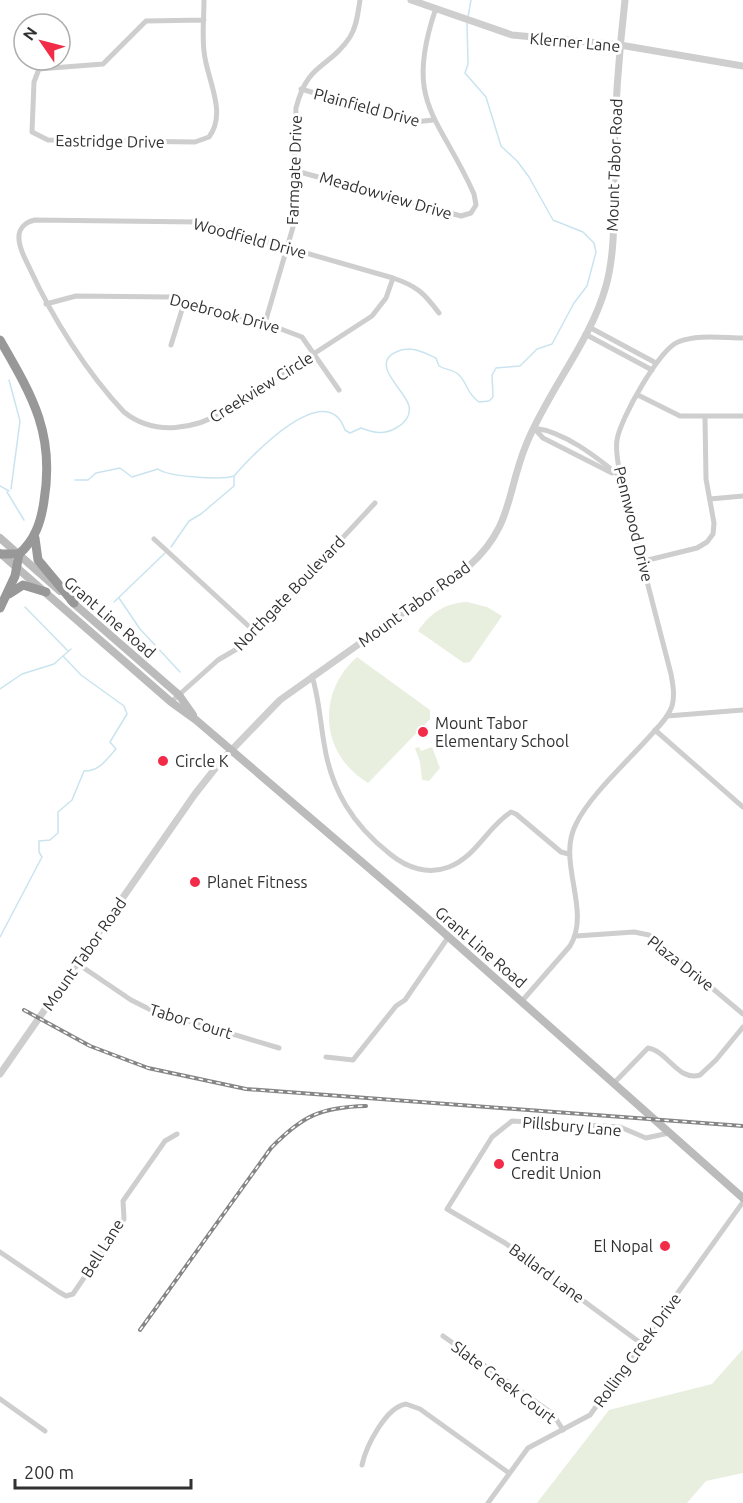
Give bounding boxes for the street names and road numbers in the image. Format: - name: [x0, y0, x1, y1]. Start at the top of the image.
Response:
- street label: Klerner Lane: [529, 29, 621, 55]
- street label: Plainfield Drive: [312, 84, 422, 130]
- street label: Mount Tabor Road: [603, 98, 625, 232]
- street label: Farmgate Drive: [283, 115, 305, 225]
- street label: Eastridge Drive: [55, 131, 165, 151]
- street label: Meadowview Drive: [318, 167, 454, 223]
- street label: Woodfield Drive: [191, 214, 309, 262]
- street label: Doebrook Drive: [168, 290, 282, 336]
- street label: Creekview Circle: [206, 348, 316, 426]
- street label: Pennwood Drive: [611, 464, 657, 584]
- street label: Northgate Boulevard: [230, 532, 348, 654]
- street label: Mount Tabor Road: [355, 558, 473, 650]
- street label: Grant Line Road: [61, 573, 159, 661]
- street label: Mount Tabor Road: [38, 894, 130, 1014]
- street label: Grant Line Road: [432, 903, 530, 991]
- street label: Plaza Drive: [644, 932, 718, 994]
- street label: Tabor Court: [147, 1000, 235, 1042]
- street label: Pillsbury Lane: [522, 1113, 622, 1139]
- street label: Bell Lane: [77, 1215, 127, 1281]
- street label: Ballard Lane: [506, 1240, 588, 1306]
- street label: Rolling Creek Drive: [590, 1289, 684, 1411]
- street label: Slate Creek Court: [448, 1337, 560, 1427]

